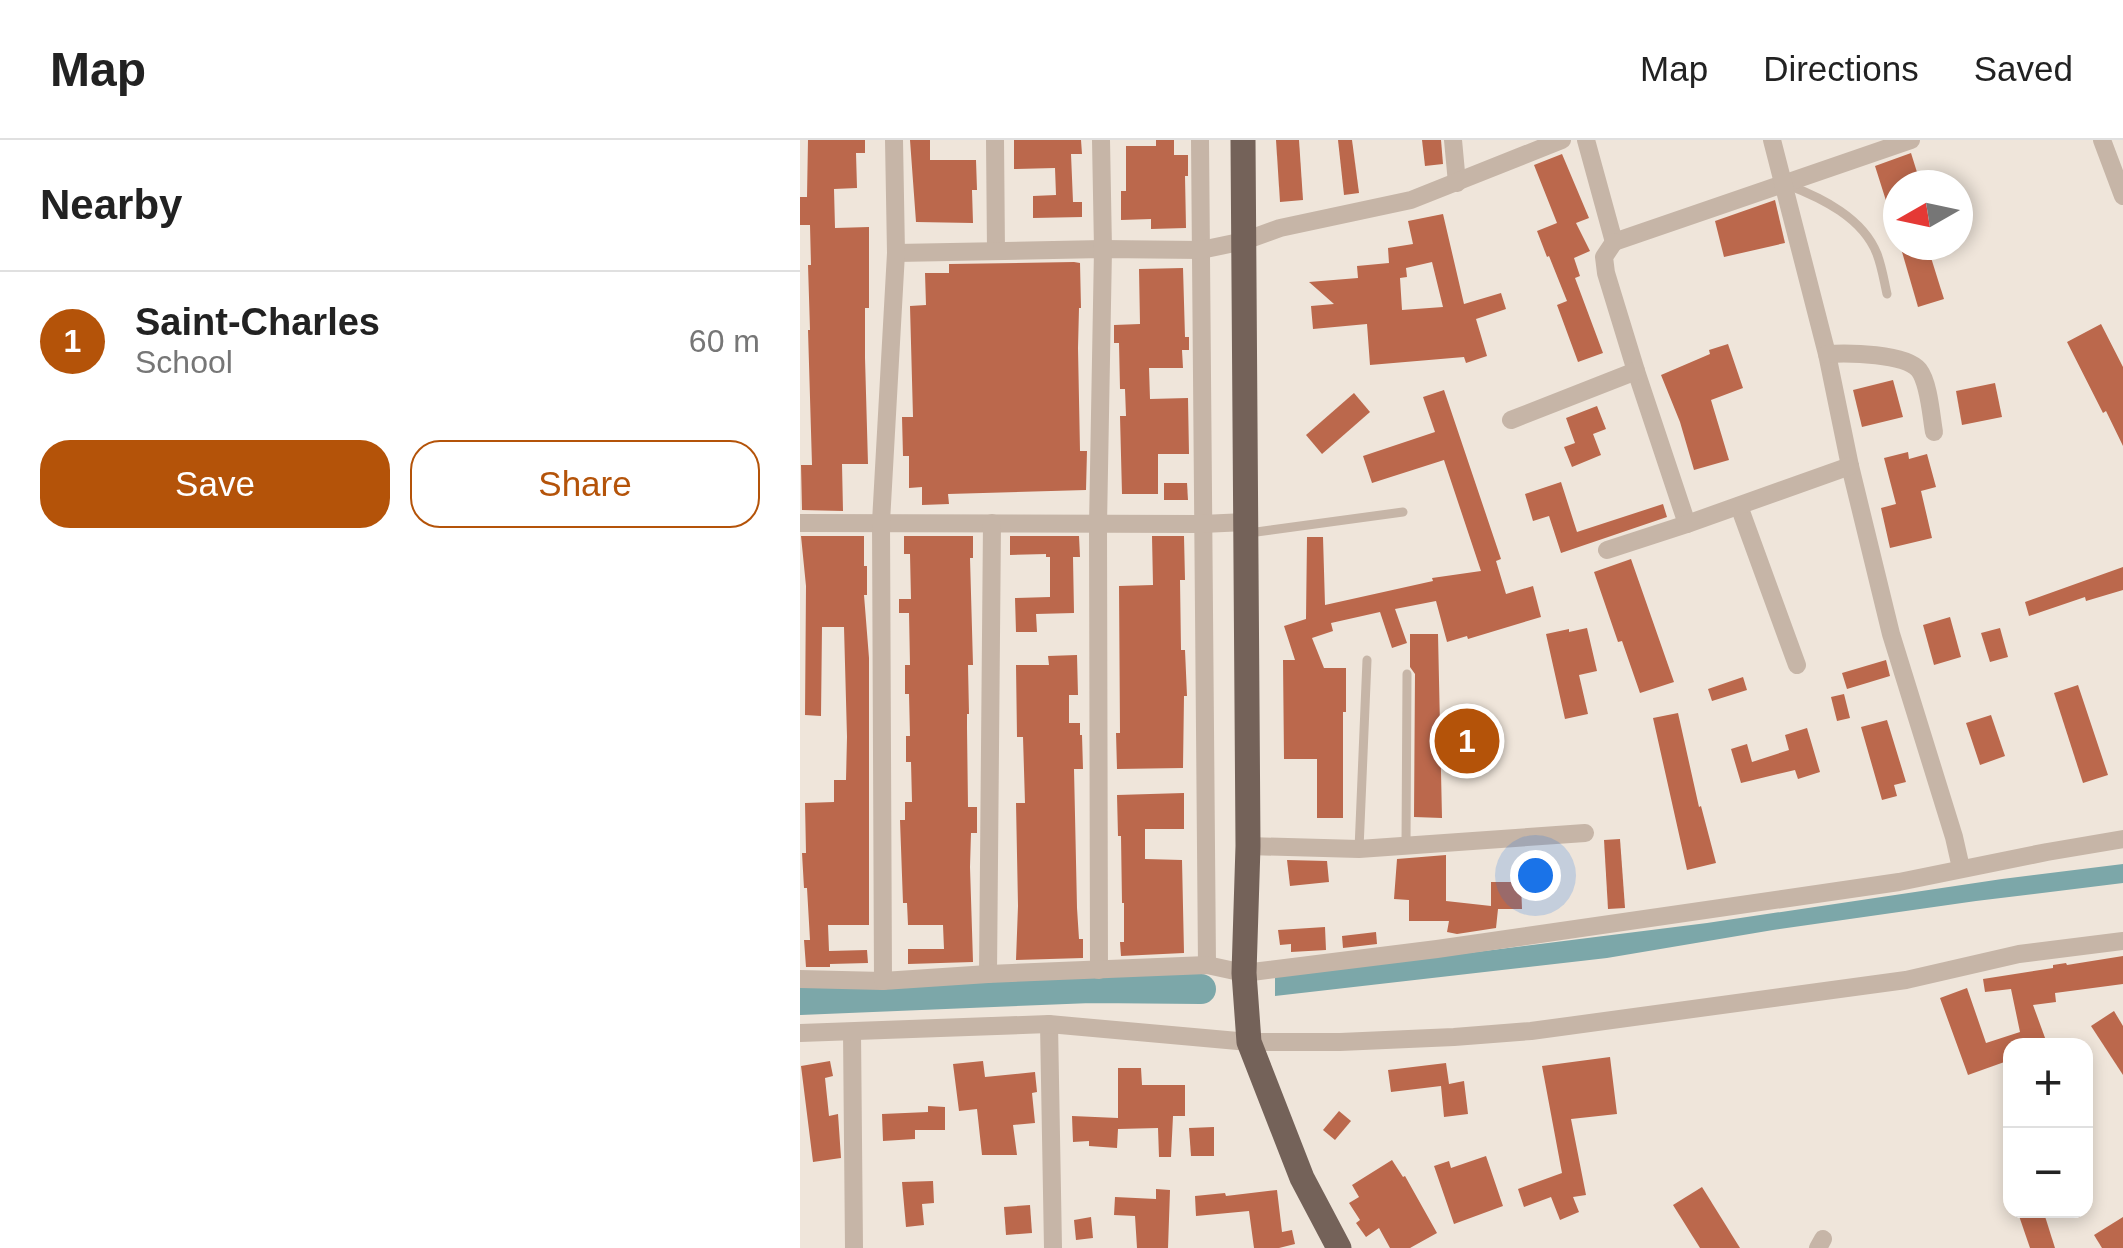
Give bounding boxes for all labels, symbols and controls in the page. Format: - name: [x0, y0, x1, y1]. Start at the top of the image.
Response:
- text: Map: [50, 43, 146, 96]
- text: Map: [1640, 49, 1708, 88]
- text: Directions: [1763, 49, 1919, 88]
- text: Saved: [1974, 49, 2073, 88]
- north arrow: [1883, 170, 1973, 260]
- text: Nearby: [40, 181, 182, 228]
- text: Saint-Charles: [135, 301, 380, 343]
- text: 1: [64, 323, 81, 359]
- text: 60 m: [689, 323, 760, 359]
- text: School: [135, 344, 233, 380]
- button: Save: [40, 440, 390, 528]
- button: Share: [410, 440, 760, 528]
- pin: 1: [1434, 704, 1500, 778]
- your location: [1510, 850, 1561, 901]
- map controls: [2003, 1038, 2093, 1218]
- button: +: [2003, 1038, 2093, 1128]
- button: −: [2003, 1128, 2093, 1218]

